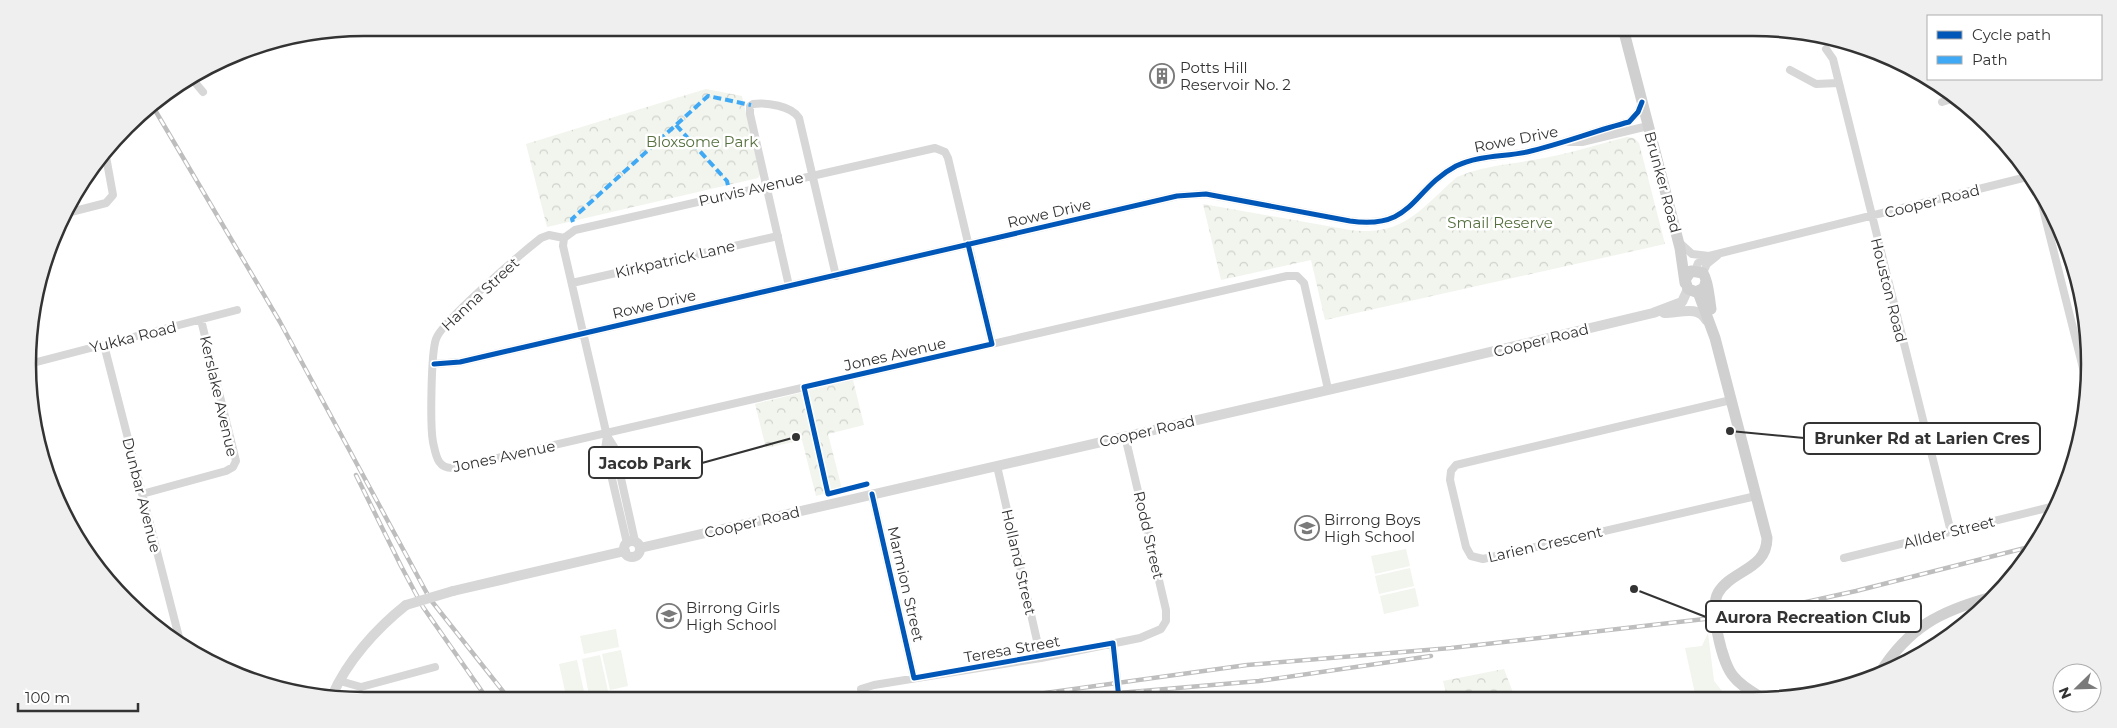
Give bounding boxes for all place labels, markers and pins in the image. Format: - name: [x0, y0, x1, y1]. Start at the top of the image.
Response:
- place label: Potts Hill Reservoir No. 2: [1180, 58, 1291, 94]
- building icon: Potts Hill Reservoir No. 2: [1149, 63, 1175, 89]
- callout: Brunker Rd at Larien Cres: [1804, 423, 2040, 454]
- callout: Jacob Park: [589, 447, 702, 478]
- place label: Birrong Boys High School: [1324, 510, 1421, 546]
- school or university icon: Birrong Boys High School: [1294, 515, 1320, 541]
- place label: Birrong Girls High School: [686, 598, 780, 634]
- callout: Aurora Recreation Club: [1706, 601, 1921, 632]
- school or university icon: Birrong Girls High School: [656, 603, 682, 629]

